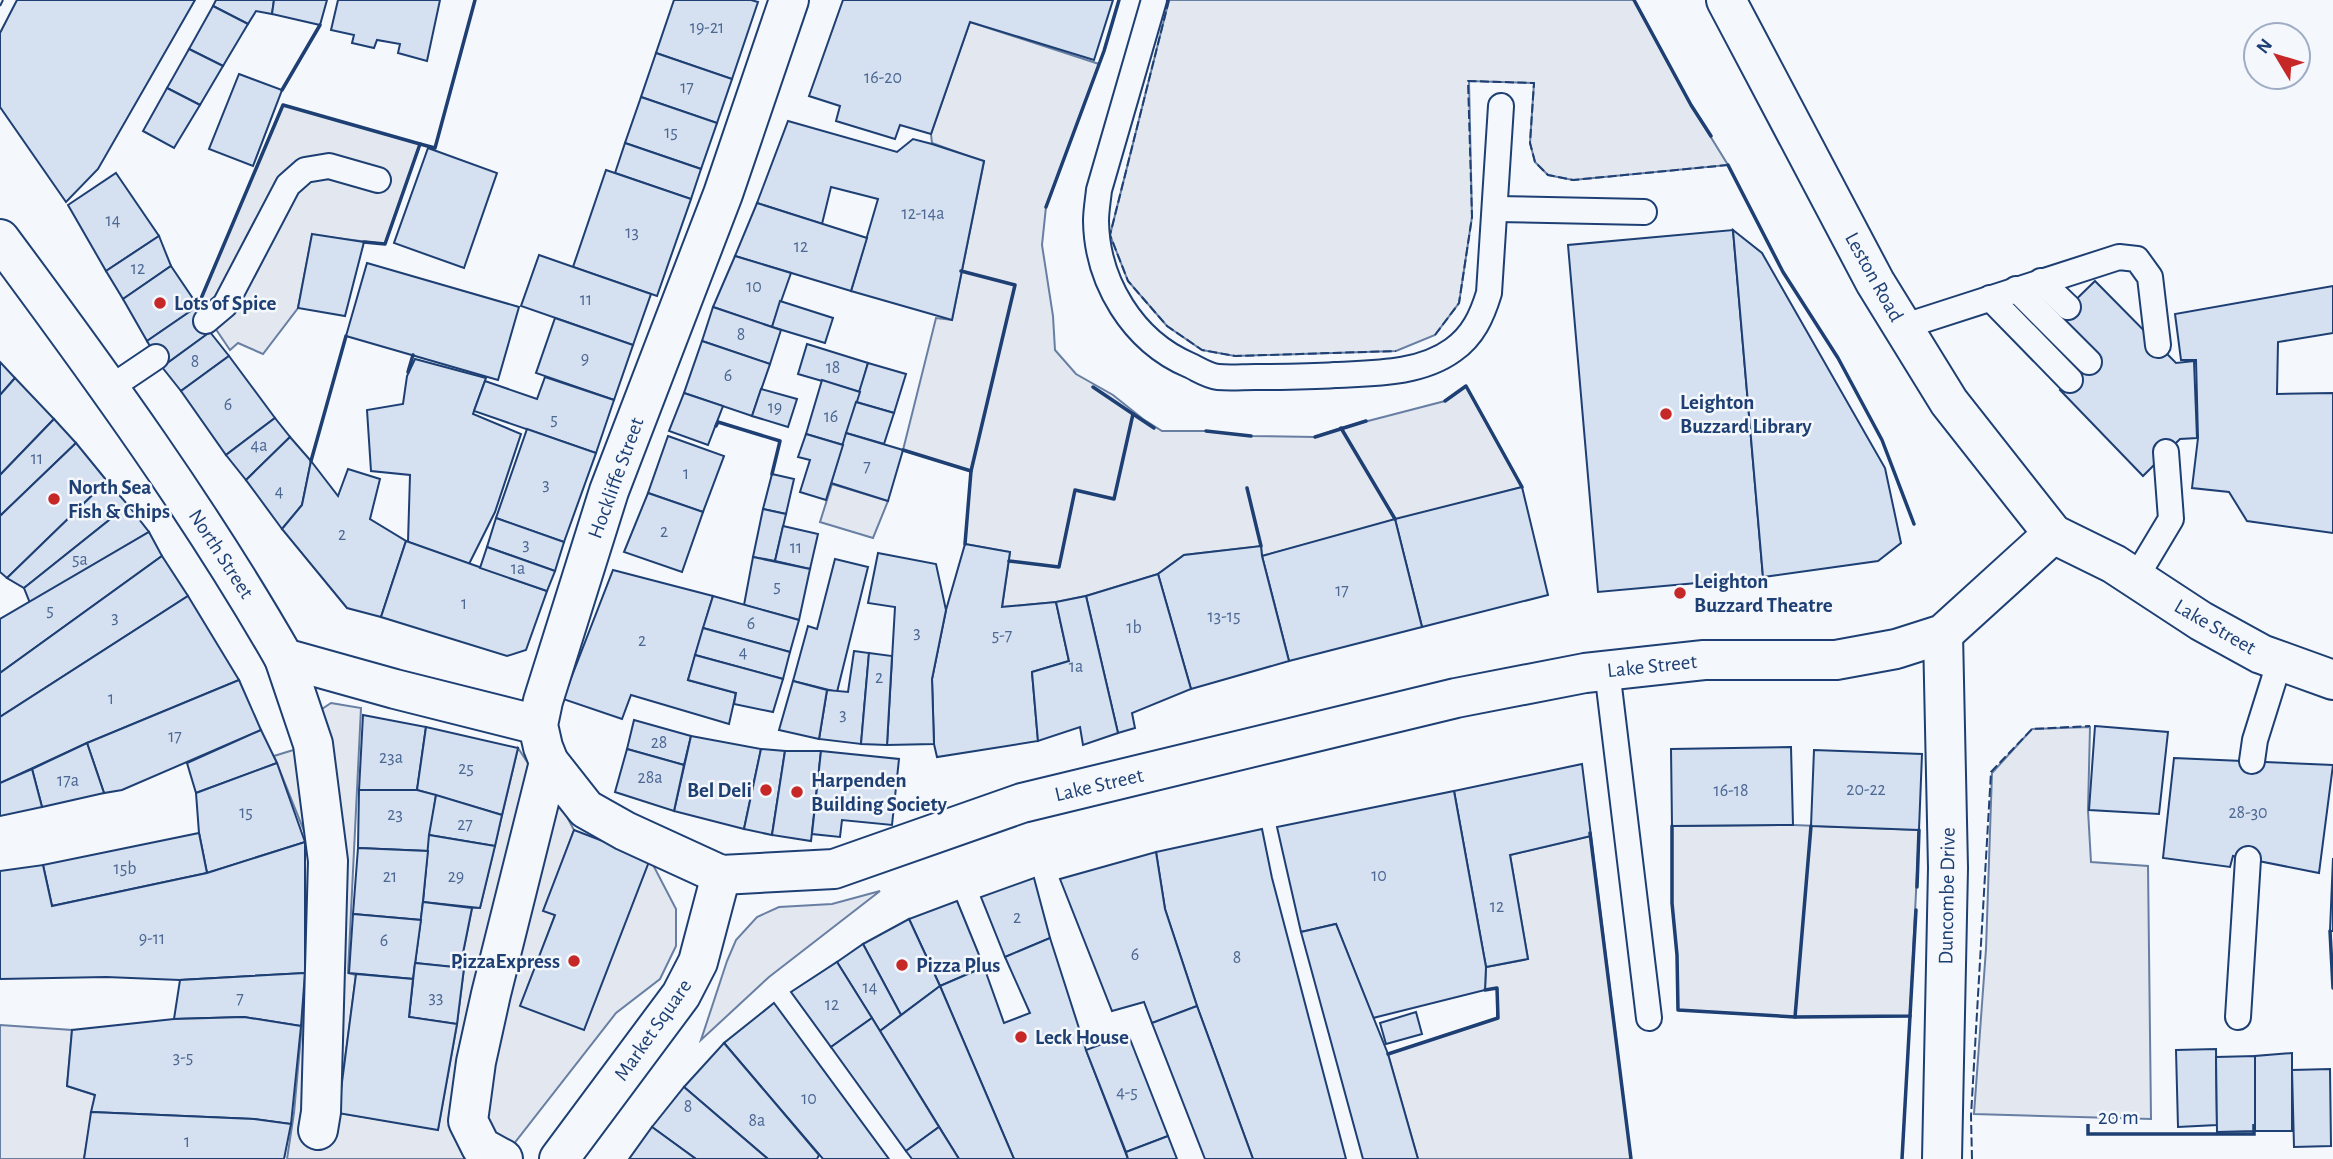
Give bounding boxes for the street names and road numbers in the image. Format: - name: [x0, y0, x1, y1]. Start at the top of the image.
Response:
- street label: Leston Road: [1841, 229, 1907, 325]
- street label: Hockliffe Street: [584, 414, 648, 541]
- street label: North Street: [185, 506, 258, 602]
- street label: Lake Street: [2171, 595, 2260, 659]
- street label: Lake Street: [1606, 651, 1698, 681]
- street label: Lake Street: [1053, 765, 1146, 805]
- street label: Duncombe Drive: [1935, 827, 1959, 965]
- street label: Market Square: [610, 975, 696, 1085]

